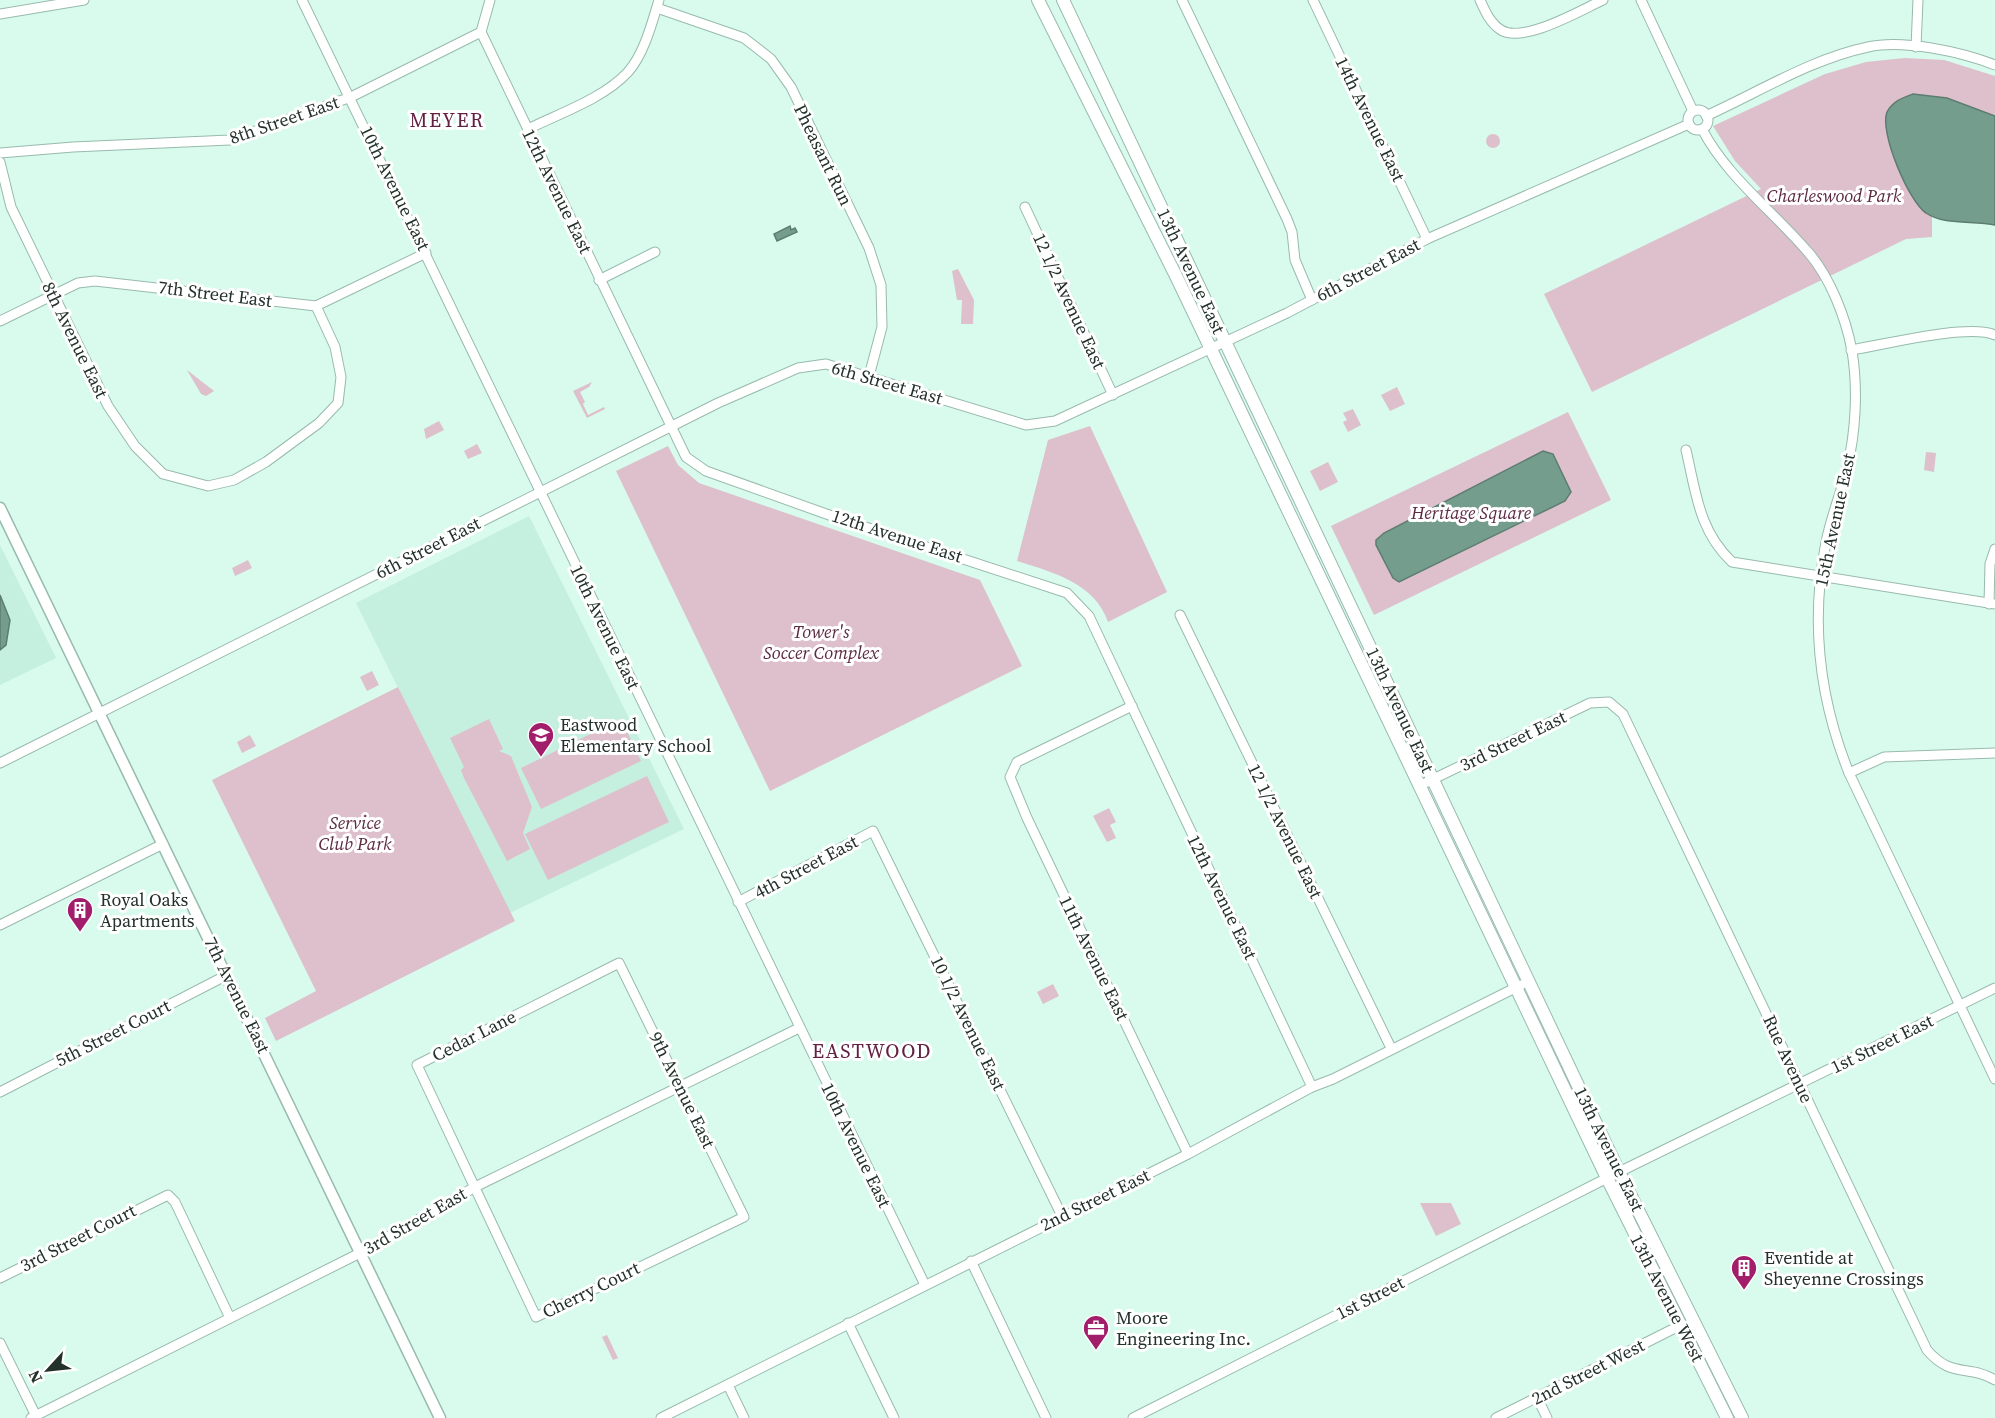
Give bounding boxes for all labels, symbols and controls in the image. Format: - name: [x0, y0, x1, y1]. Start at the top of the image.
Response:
- street label: 14th Avenue East: [1329, 52, 1412, 185]
- street label: 8th Street East: [226, 89, 342, 150]
- street label: Pheasant Run: [788, 100, 859, 210]
- district label: MEYER: [409, 106, 485, 134]
- street label: 10th Avenue East: [354, 121, 437, 254]
- street label: 12th Avenue East: [516, 124, 599, 257]
- park label: Charleswood Park: [1767, 183, 1902, 208]
- street label: 13th Avenue East: [1151, 204, 1232, 338]
- street label: 12 1/2 Avenue East: [1027, 229, 1112, 373]
- street label: 6th Street East: [1311, 232, 1424, 307]
- street label: 7th Street East: [157, 274, 273, 313]
- street label: 8th Avenue East: [36, 277, 115, 402]
- street label: 6th Street East: [829, 355, 946, 410]
- street label: 15th Avenue East: [1808, 451, 1861, 589]
- park label: Heritage Square: [1410, 500, 1532, 525]
- street label: 12th Avenue East: [829, 503, 966, 568]
- street label: 6th Street East: [371, 510, 484, 585]
- street label: 10th Avenue East: [564, 560, 647, 693]
- park label: Tower's Soccer Complex: [763, 619, 879, 665]
- street label: 13th Avenue East: [1360, 643, 1441, 777]
- street label: 3rd Street East: [1456, 704, 1570, 777]
- place label: Eastwood Elementary School: [560, 712, 711, 758]
- school or university icon: Eastwood Elementary School: [526, 720, 556, 758]
- street label: 12 1/2 Avenue East: [1242, 759, 1329, 903]
- park label: Service Club Park: [318, 810, 392, 856]
- street label: 4th Street East: [749, 829, 862, 904]
- street label: 12th Avenue East: [1181, 830, 1264, 963]
- place label: Royal Oaks Apartments: [100, 887, 195, 933]
- street label: 11th Avenue East: [1053, 891, 1136, 1024]
- building icon: Royal Oaks Apartments: [65, 895, 95, 933]
- street label: 7th Avenue East: [198, 932, 277, 1057]
- street label: 10 1/2 Avenue East: [925, 951, 1012, 1095]
- street label: 5th Street Court: [51, 993, 175, 1072]
- street label: Cedar Lane: [427, 1004, 520, 1067]
- street label: 1st Street East: [1826, 1008, 1937, 1079]
- street label: Rue Avenue: [1757, 1011, 1820, 1107]
- street label: 9th Avenue East: [643, 1027, 722, 1152]
- district label: EASTWOOD: [812, 1037, 932, 1065]
- street label: 10th Avenue East: [815, 1078, 898, 1211]
- street label: 13th Avenue East: [1568, 1082, 1651, 1215]
- street label: 2nd Street East: [1036, 1162, 1154, 1237]
- street label: 3rd Street East: [359, 1181, 471, 1260]
- street label: 3rd Street Court: [16, 1198, 140, 1278]
- street label: 13th Avenue West: [1624, 1230, 1711, 1366]
- place label: Eventide at Sheyenne Crossings: [1764, 1245, 1924, 1291]
- building icon: Eventide at Sheyenne Crossings: [1729, 1253, 1759, 1291]
- street label: Cherry Court: [538, 1255, 644, 1324]
- street label: 1st Street: [1331, 1270, 1408, 1325]
- place label: Moore Engineering Inc.: [1116, 1305, 1251, 1351]
- office icon: Moore Engineering Inc.: [1081, 1313, 1111, 1351]
- street label: 2nd Street West: [1527, 1332, 1649, 1411]
- north arrow: [18, 1340, 78, 1400]
- text: N: [22, 1366, 47, 1387]

